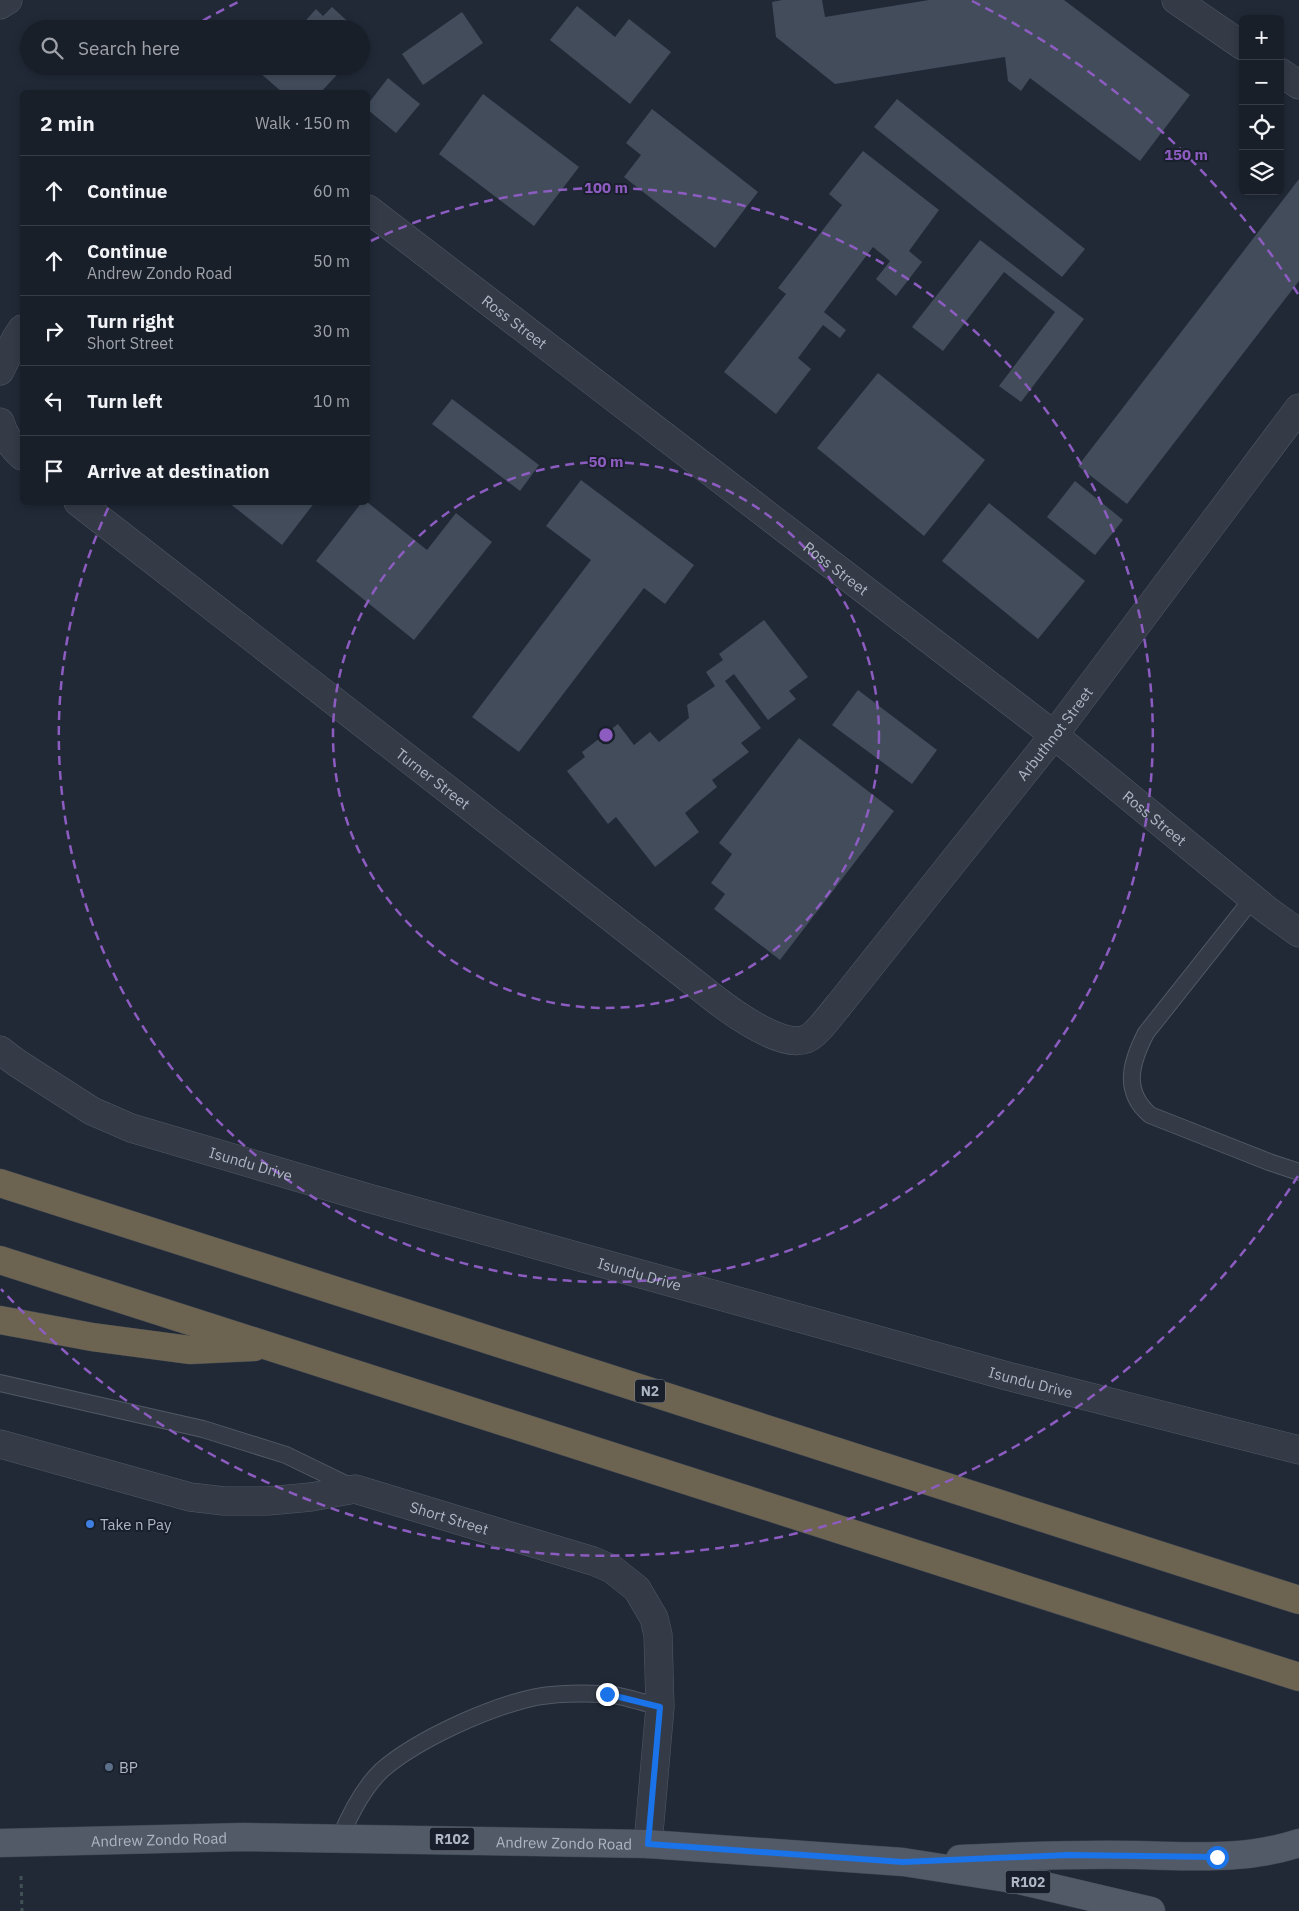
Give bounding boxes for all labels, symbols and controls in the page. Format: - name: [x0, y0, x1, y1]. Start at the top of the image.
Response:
- map controls: [1239, 15, 1284, 195]
- button: +: [1239, 15, 1284, 60]
- search box: [20, 20, 370, 75]
- icon: search: [38, 34, 66, 62]
- text: Search here: [78, 36, 180, 60]
- button: −: [1239, 60, 1284, 105]
- button: locate: [1239, 105, 1284, 150]
- text: 2 min: [40, 109, 95, 137]
- text: Walk · 150 m: [255, 113, 350, 133]
- text: 150 m: [1164, 145, 1208, 164]
- button: layers: [1239, 150, 1284, 195]
- icon: ahead: [40, 177, 68, 205]
- text: 100 m: [584, 178, 628, 197]
- text: Continue: [87, 179, 167, 203]
- text: 60 m: [313, 181, 350, 201]
- text: Continue: [87, 239, 167, 263]
- icon: ahead: [40, 247, 68, 275]
- text: 50 m: [313, 251, 350, 271]
- text: Andrew Zondo Road: [87, 263, 232, 283]
- street label: Ross Street: [478, 291, 551, 353]
- text: Turn right: [87, 309, 174, 333]
- icon: right: [40, 317, 68, 345]
- text: 30 m: [313, 321, 350, 341]
- text: Short Street: [87, 333, 174, 353]
- icon: left: [40, 387, 68, 415]
- text: Turn left: [87, 389, 163, 413]
- text: 10 m: [313, 391, 350, 411]
- text: 50 m: [589, 452, 623, 471]
- icon: arrive: [40, 457, 68, 485]
- text: Arrive at destination: [87, 459, 270, 483]
- street label: Ross Street: [800, 537, 873, 599]
- street label: Arbuthnot Street: [1012, 683, 1097, 784]
- centre of rings: [597, 726, 615, 744]
- street label: Turner Street: [392, 743, 474, 813]
- street label: Ross Street: [1119, 786, 1191, 850]
- street label: Isundu Drive: [207, 1142, 295, 1185]
- street label: Isundu Drive: [596, 1253, 684, 1294]
- street label: Isundu Drive: [987, 1362, 1075, 1402]
- road number: N2: [635, 1380, 665, 1402]
- street label: Short Street: [408, 1497, 491, 1538]
- place label: Take n Pay: [100, 1515, 172, 1534]
- marker: Take n Pay: [84, 1518, 96, 1530]
- route end: [596, 1683, 619, 1706]
- place label: BP: [119, 1758, 138, 1777]
- marker: BP: [103, 1761, 115, 1773]
- street label: Andrew Zondo Road: [91, 1828, 227, 1850]
- road number: R102: [430, 1828, 474, 1850]
- street label: Andrew Zondo Road: [496, 1832, 632, 1853]
- route start: [1206, 1846, 1229, 1869]
- road number: R102: [1006, 1870, 1050, 1894]

